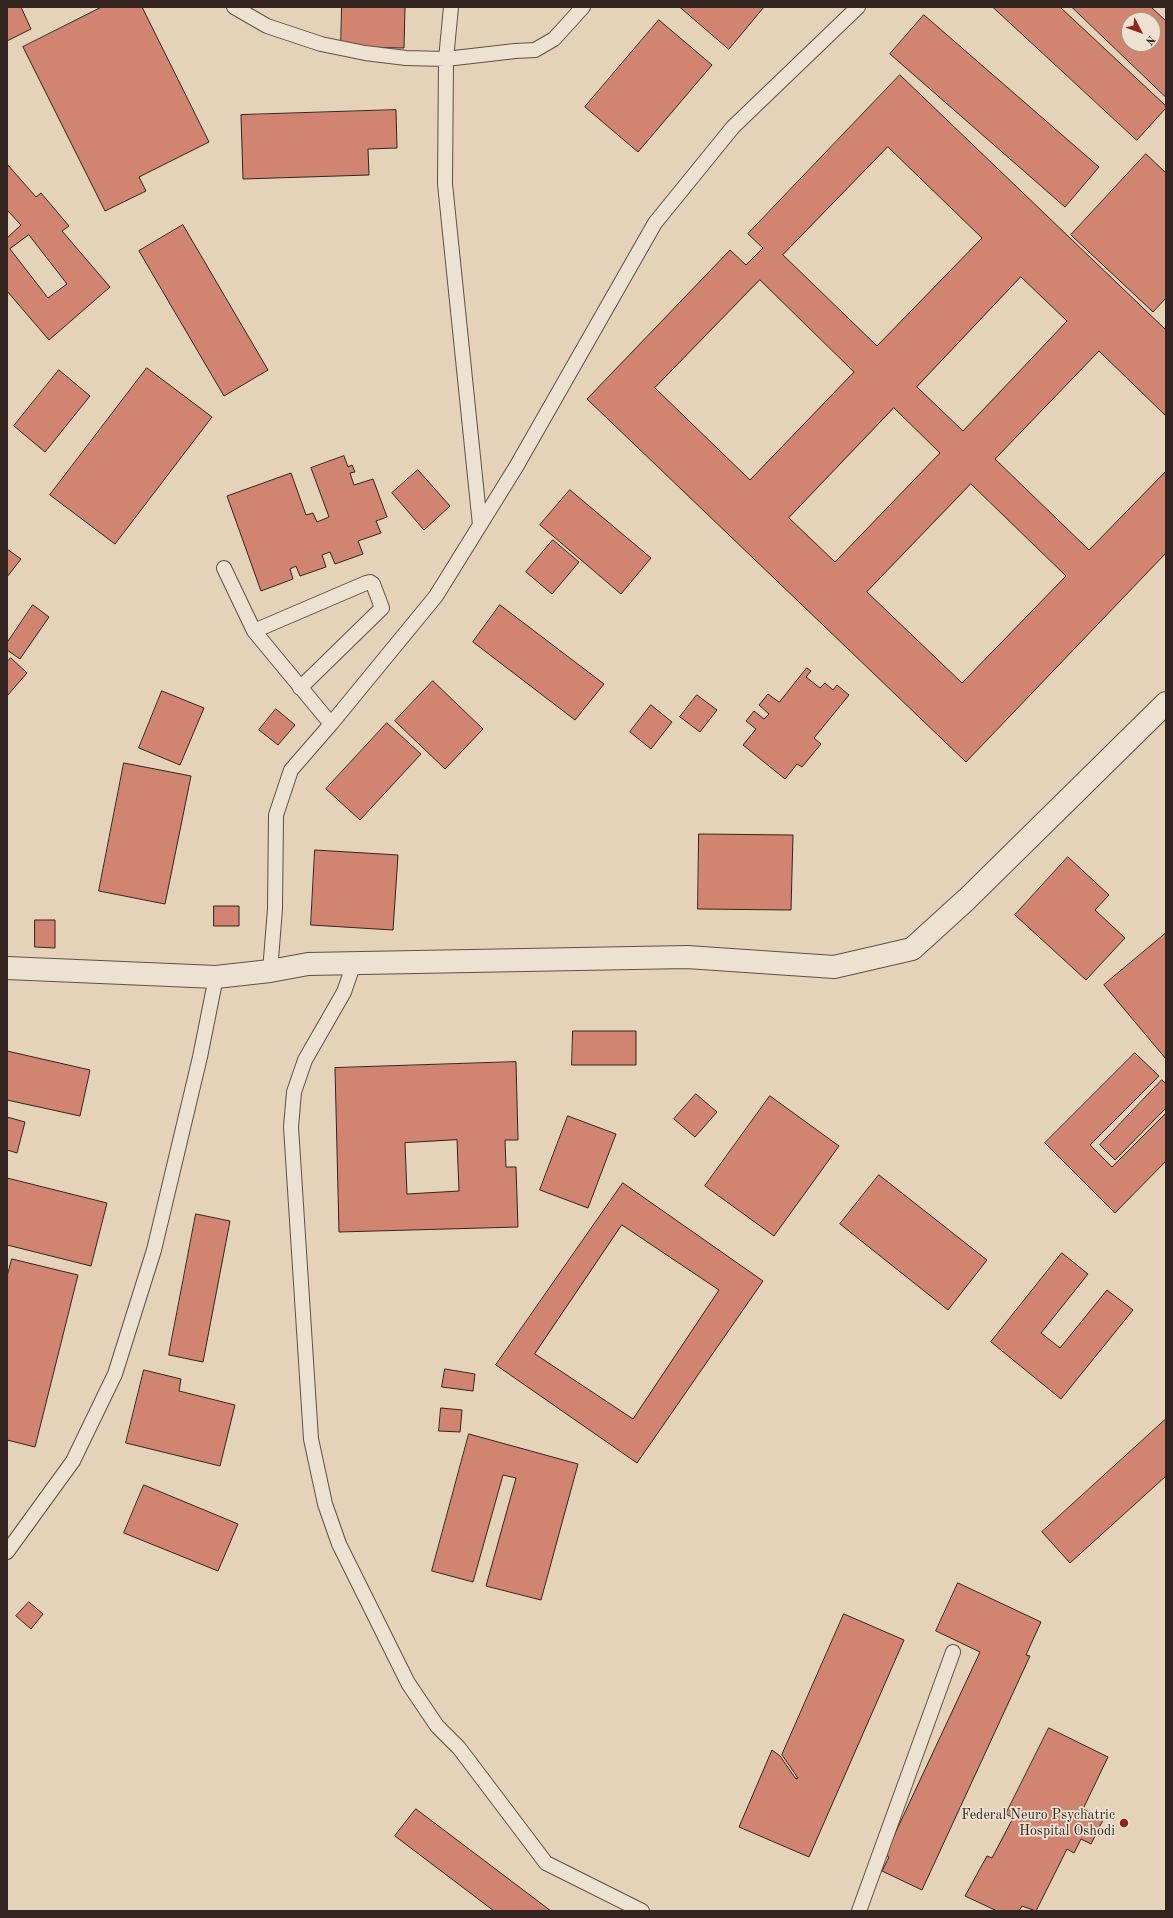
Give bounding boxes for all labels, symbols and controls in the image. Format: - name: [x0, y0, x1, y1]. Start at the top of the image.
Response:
- north arrow: [1121, 12, 1161, 52]
- text: N: [1143, 33, 1157, 46]
- place label: Federal Neuro Psychatric Hospital Oshodi: [961, 1807, 1115, 1840]
- marker: Federal Neuro Psychatric Hospital Oshodi: [1118, 1817, 1130, 1829]

